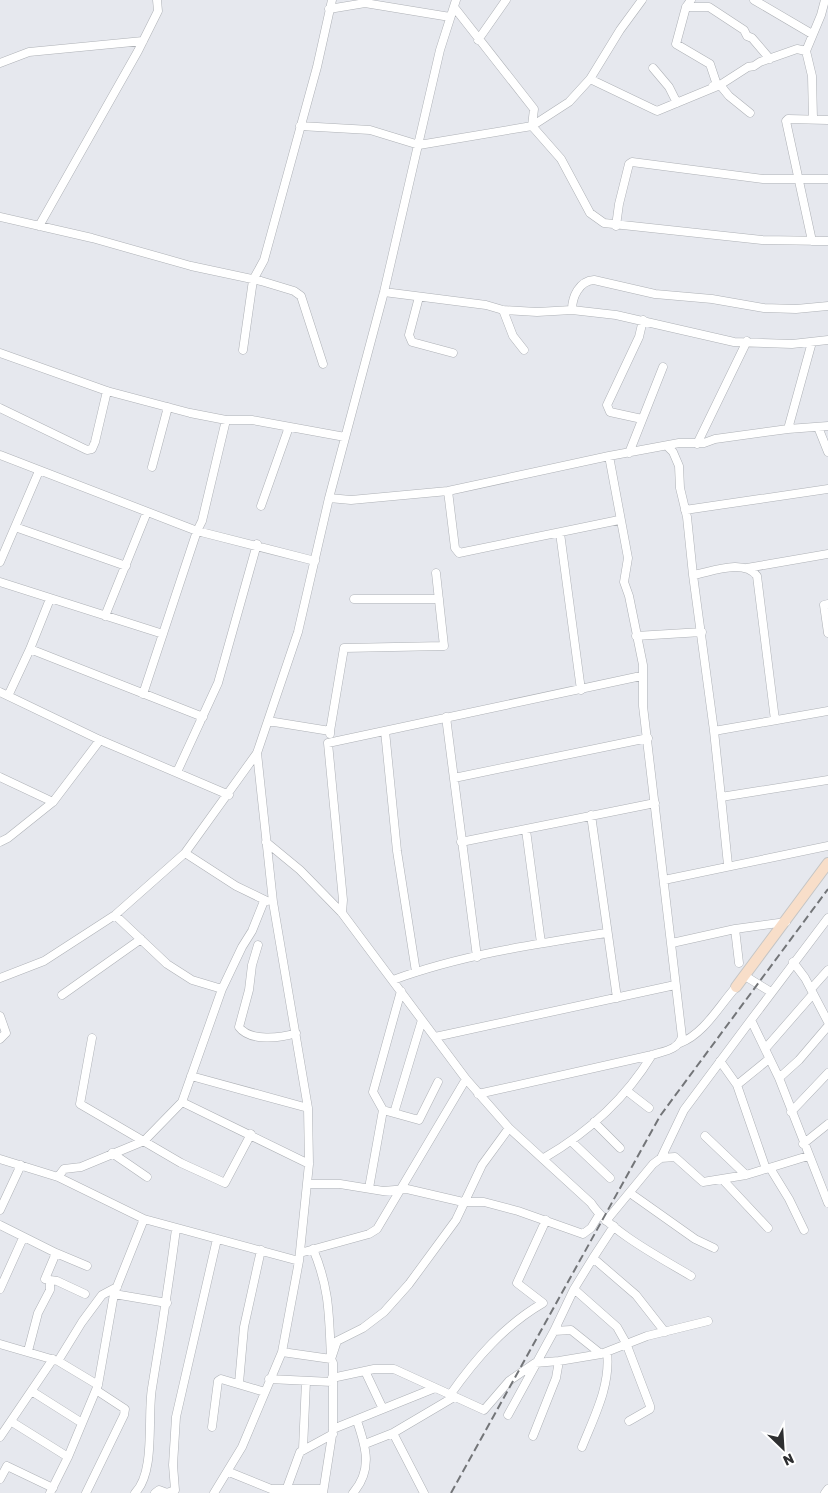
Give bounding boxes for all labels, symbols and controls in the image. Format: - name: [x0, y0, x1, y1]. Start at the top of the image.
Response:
- north arrow: [758, 1423, 808, 1473]
- text: N: [780, 1449, 796, 1469]

